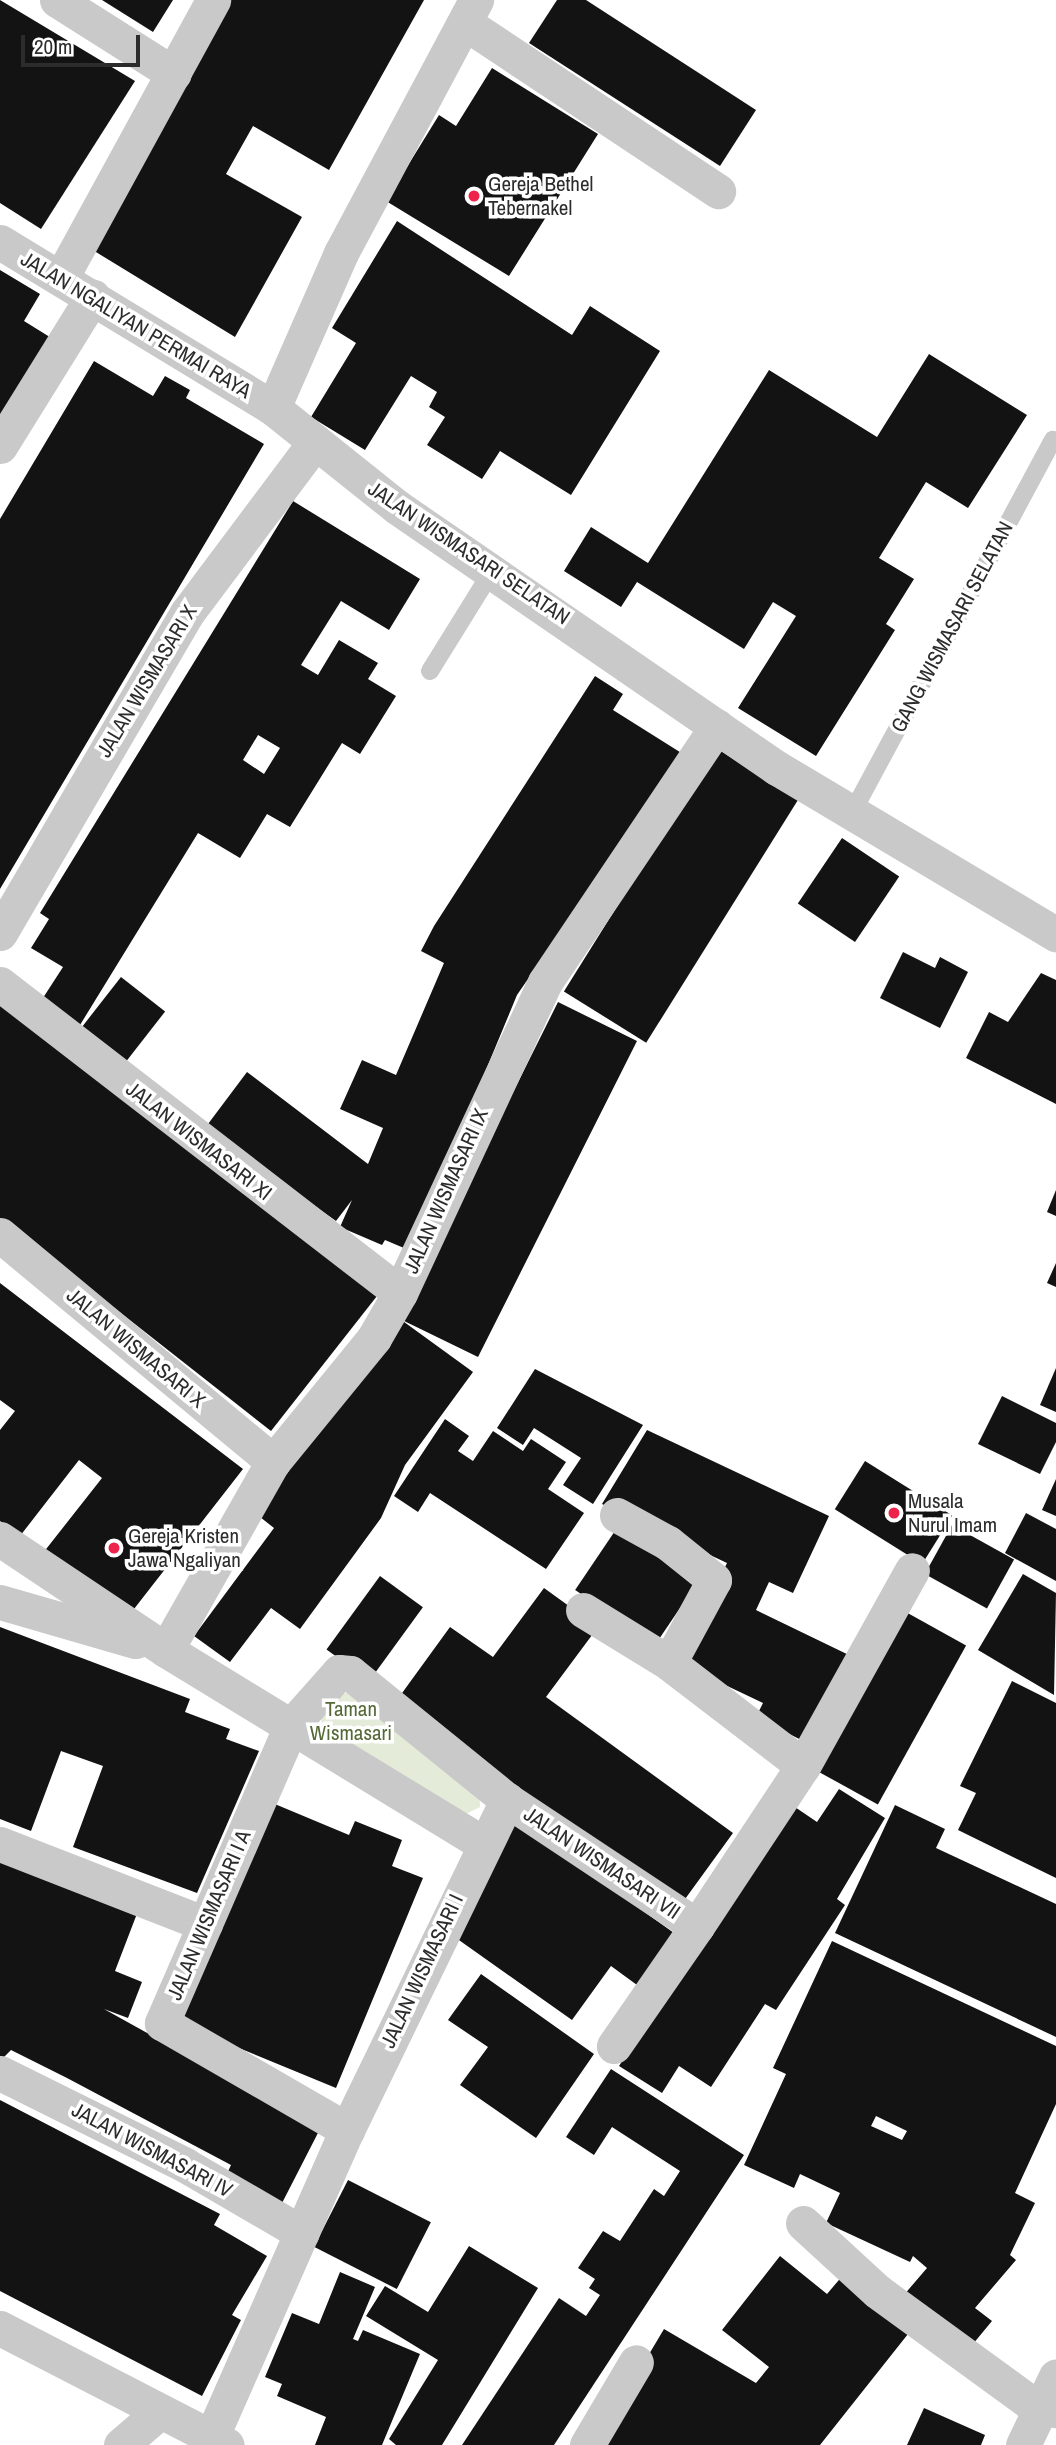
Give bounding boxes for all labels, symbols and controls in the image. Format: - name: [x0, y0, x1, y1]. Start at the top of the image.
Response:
- scale bar: [24, 21, 144, 65]
- text: 20 m: [34, 32, 72, 61]
- place label: Gereja Bethel Tebernakel: [488, 171, 593, 221]
- marker: Gereja Bethel Tebernakel: [466, 188, 482, 204]
- street label: JALAN NGALIYAN PERMAI RAYA: [16, 246, 256, 404]
- street label: JALAN WISMASARI SELATAN: [363, 476, 575, 630]
- street label: GANG WISMASARI SELATAN: [886, 517, 1018, 737]
- street label: JALAN WISMASARI X: [92, 600, 202, 762]
- street label: JALAN WISMASARI XI: [121, 1076, 277, 1206]
- street label: JALAN WISMASARI IX: [398, 1105, 494, 1277]
- street label: JALAN WISMASARI X: [62, 1283, 210, 1413]
- place label: Musala Nurul Imam: [908, 1488, 997, 1538]
- marker: Musala Nurul Imam: [886, 1505, 902, 1521]
- place label: Gereja Kristen Jawa Ngaliyan: [128, 1523, 241, 1573]
- marker: Gereja Kristen Jawa Ngaliyan: [106, 1540, 122, 1556]
- park label: Taman Wismasari: [310, 1696, 392, 1746]
- street label: JALAN WISMASARI VII: [519, 1801, 685, 1925]
- street label: JALAN WISMASARI I A: [162, 1826, 256, 2004]
- street label: JALAN WISMASARI I: [375, 1890, 469, 2052]
- street label: JALAN WISMASARI IV: [68, 2097, 236, 2203]

